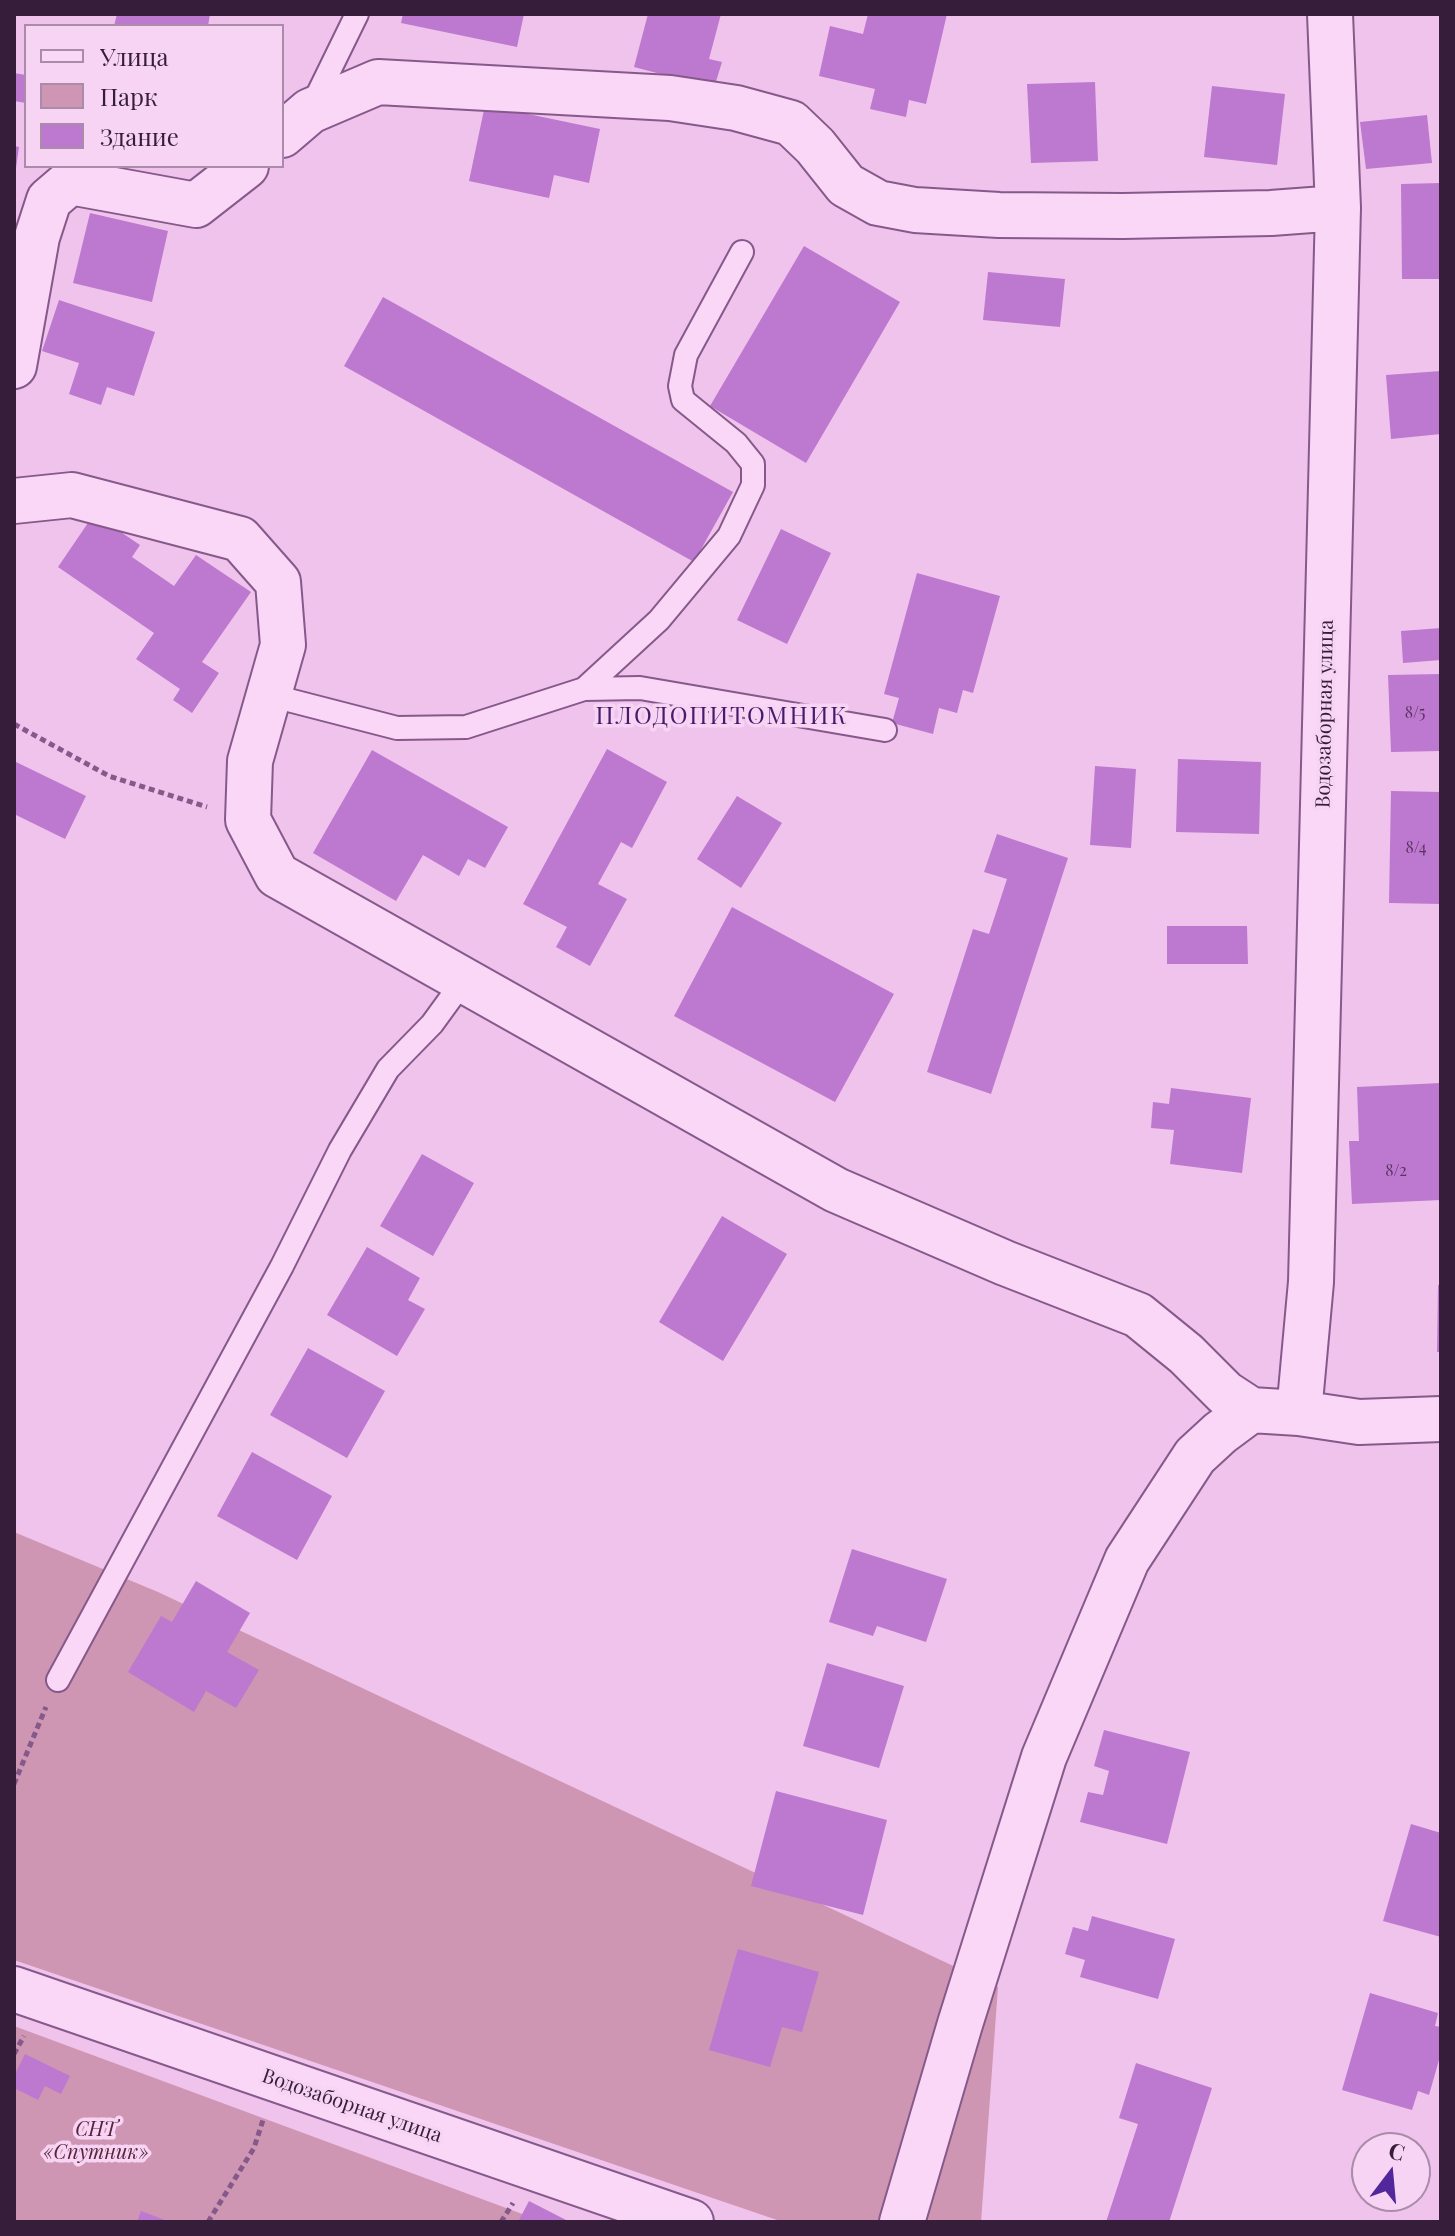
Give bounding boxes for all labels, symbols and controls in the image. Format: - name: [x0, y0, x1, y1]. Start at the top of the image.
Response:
- legend: [24, 24, 284, 168]
- text: Улица: [100, 40, 169, 72]
- text: Парк: [100, 80, 158, 112]
- text: Здание: [100, 120, 179, 152]
- street label: Водозаборная улица: [1311, 620, 1339, 808]
- district label: ПЛОДОПИТОМНИК: [595, 703, 849, 731]
- house number: 8/5: [1405, 703, 1425, 723]
- house number: 8/4: [1405, 838, 1427, 858]
- house number: 8/2: [1385, 1161, 1407, 1181]
- street label: Водозаборная улица: [259, 2064, 445, 2148]
- park label: СНТ «Спутник»: [43, 2118, 149, 2165]
- north arrow: [1351, 2132, 1431, 2212]
- text: С: [1385, 2134, 1409, 2167]

